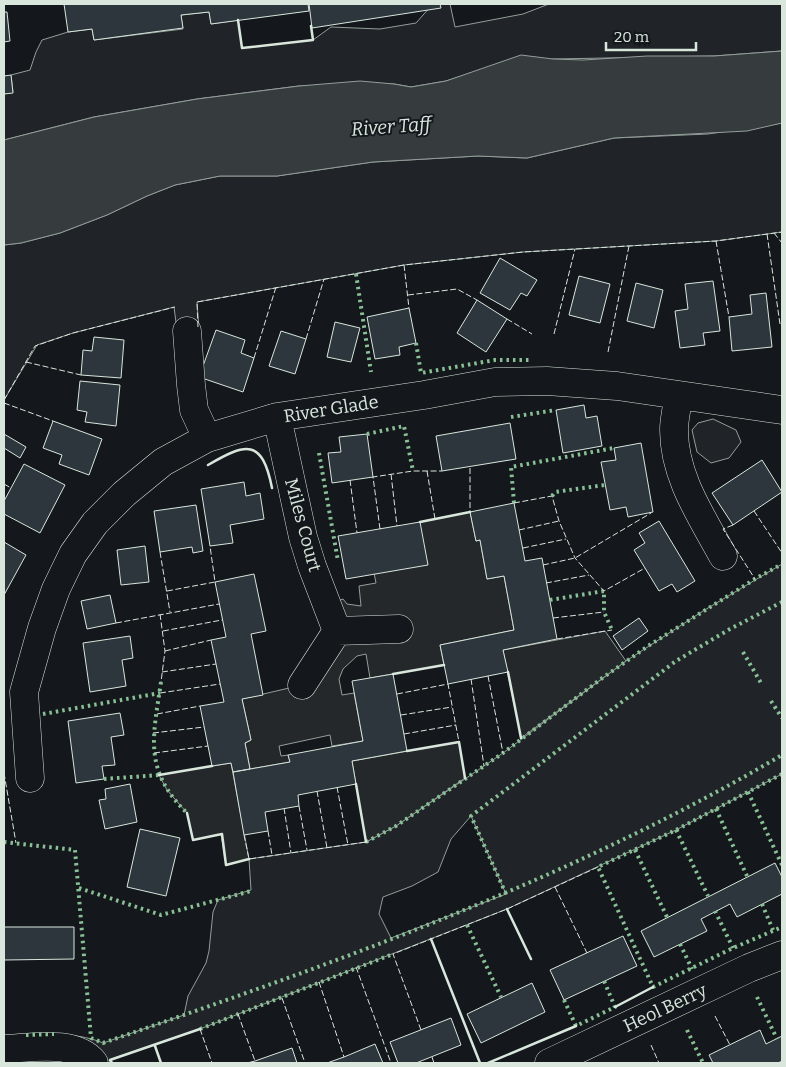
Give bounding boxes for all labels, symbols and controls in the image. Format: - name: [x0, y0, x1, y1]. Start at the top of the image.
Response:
- scale bar: [606, 20, 696, 52]
- text: 20 m: [614, 28, 650, 46]
- water label: River Taff: [350, 112, 435, 141]
- street label: River Glade: [282, 391, 380, 427]
- street label: Miles Court: [280, 476, 326, 575]
- street label: Heol Berry: [620, 979, 711, 1037]

